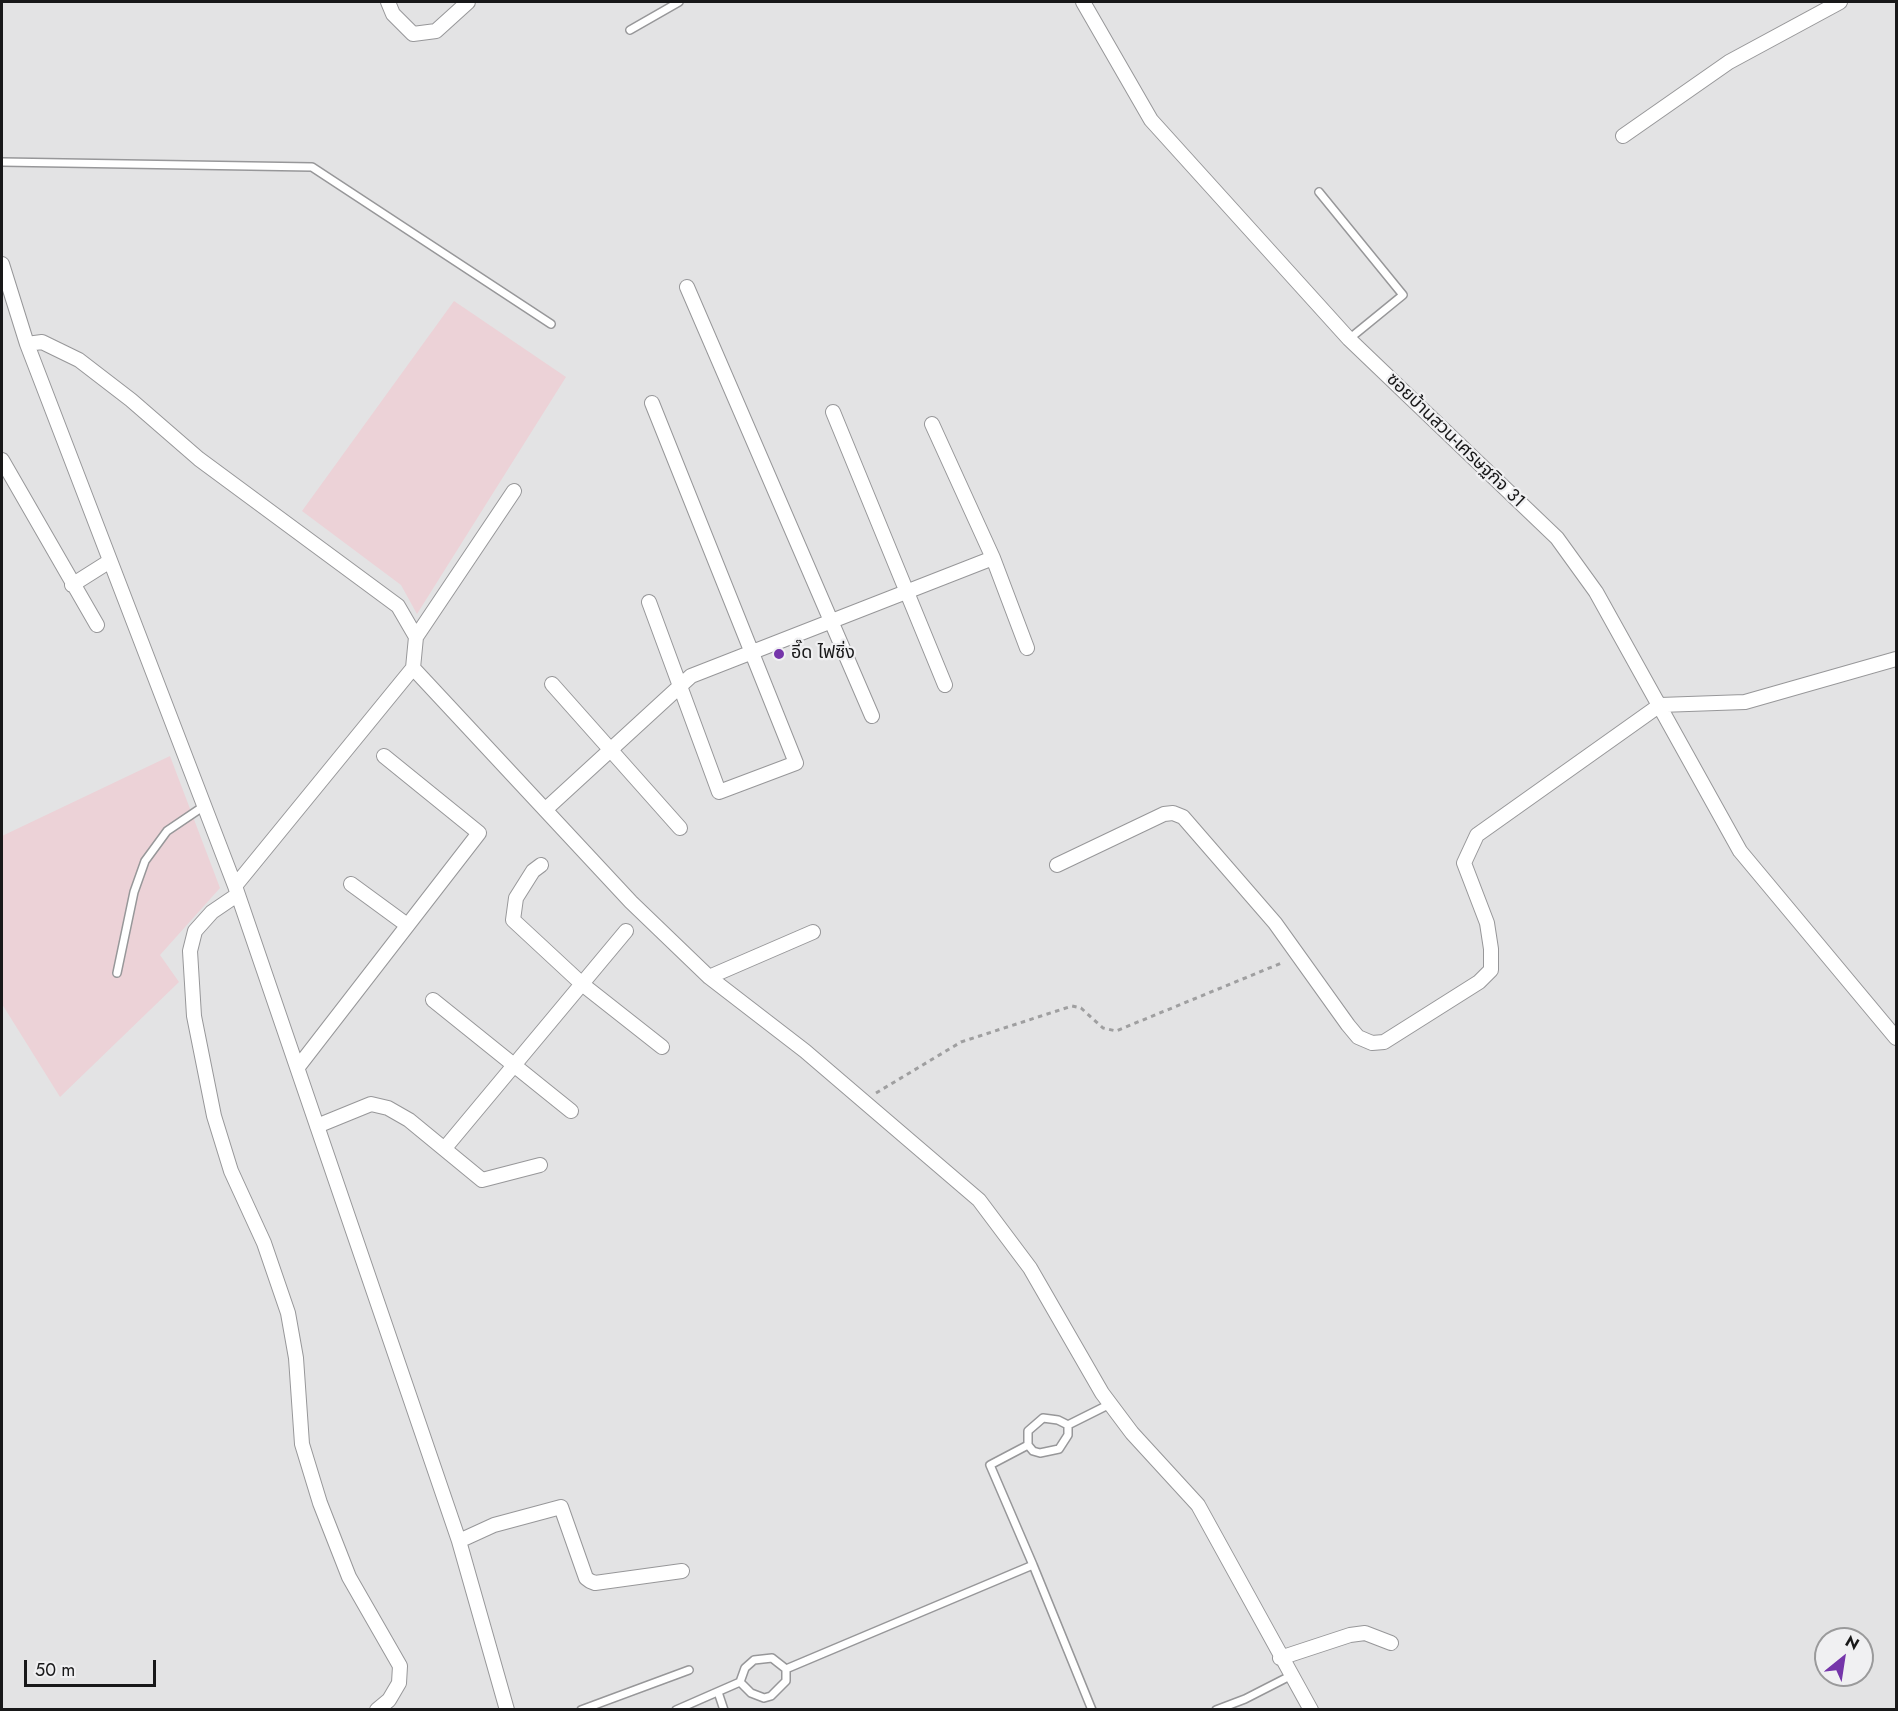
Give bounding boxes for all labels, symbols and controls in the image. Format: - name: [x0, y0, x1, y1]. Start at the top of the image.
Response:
- street label: ซอยบ้านสวน-เศรษฐกิจ 31: [1381, 369, 1529, 513]
- place label: อี๊ด ไฟซิ่ง: [791, 643, 855, 665]
- marker: อี๊ด ไฟซิ่ง: [772, 647, 786, 661]
- north arrow: [1814, 1627, 1874, 1687]
- text: N: [1841, 1630, 1864, 1656]
- scale bar: [27, 1648, 159, 1686]
- text: 50 m: [35, 1657, 75, 1683]

